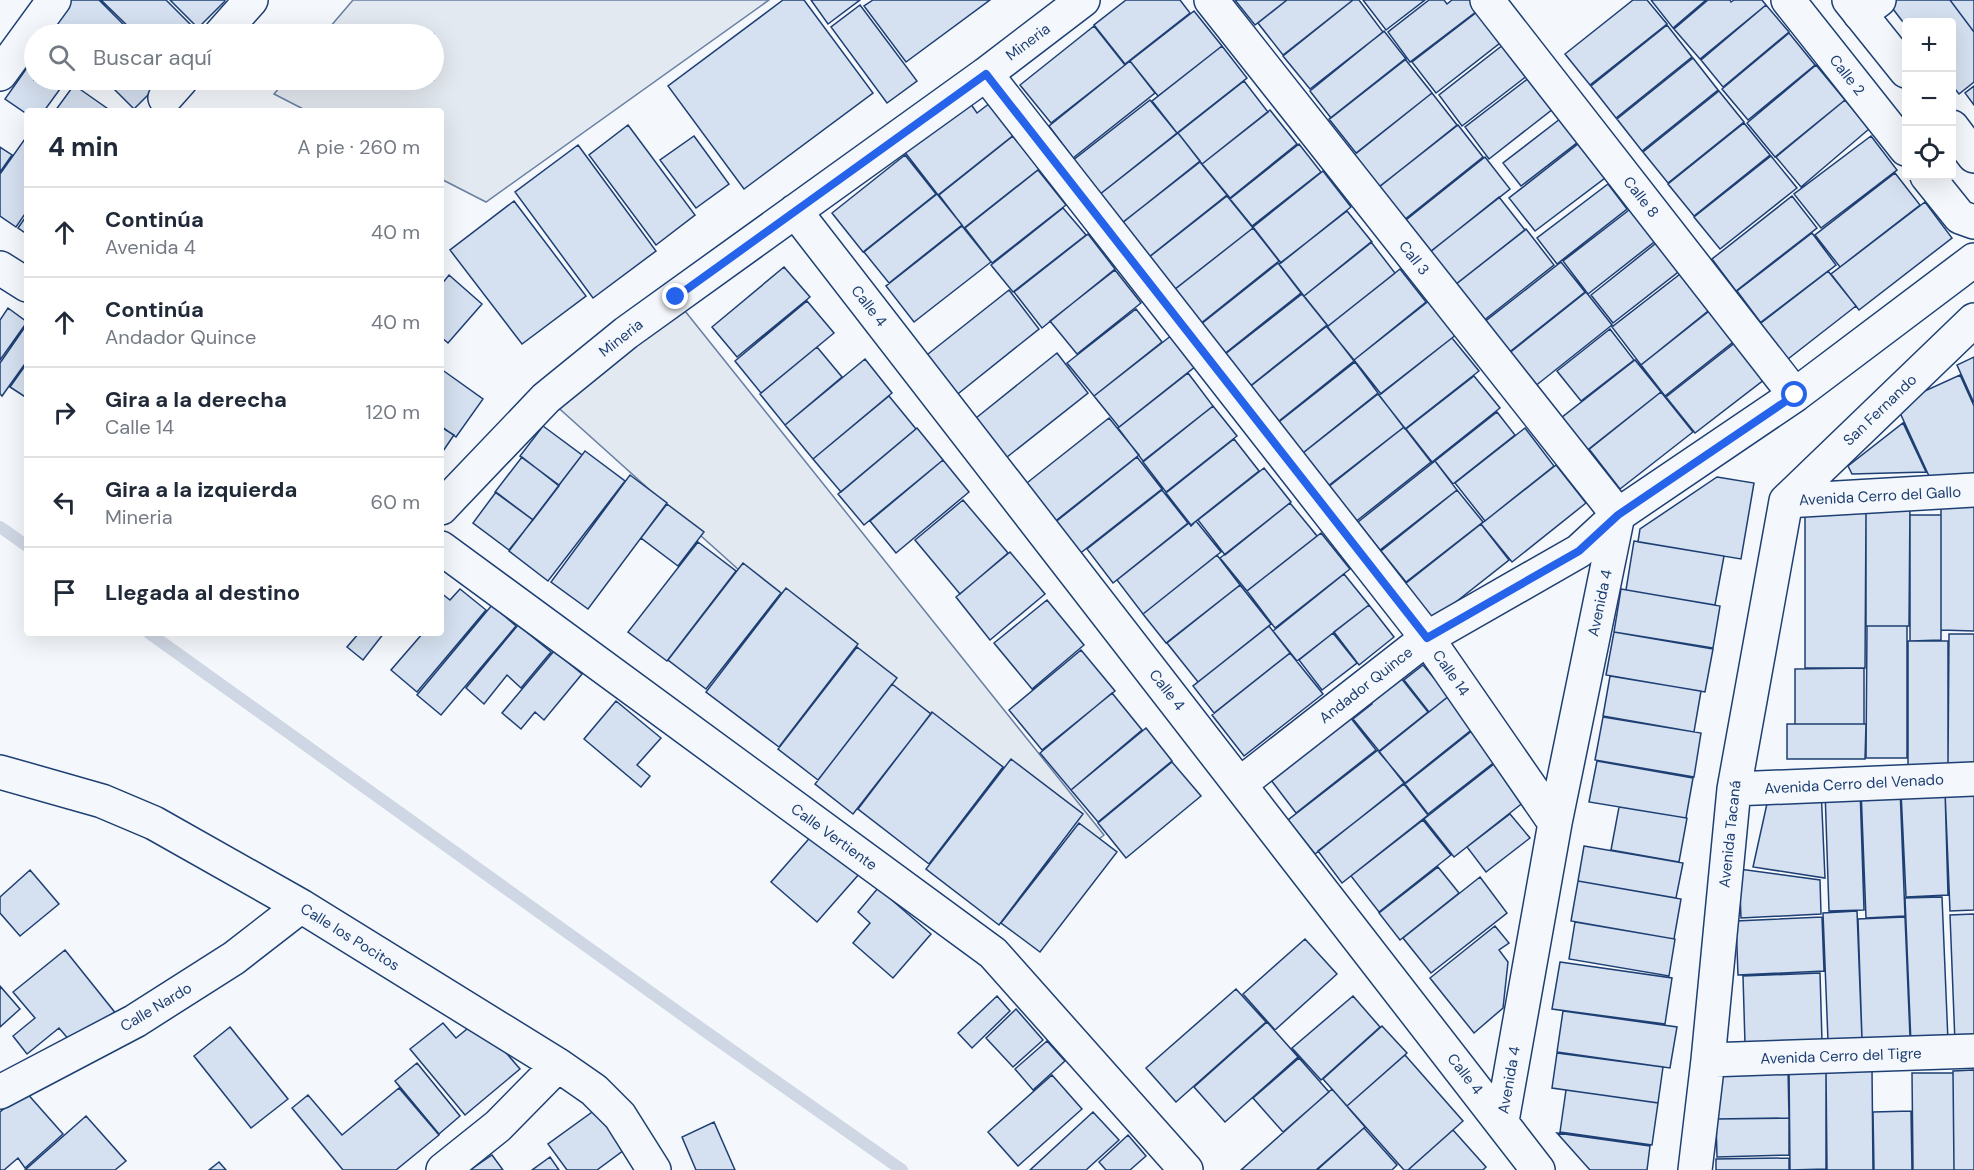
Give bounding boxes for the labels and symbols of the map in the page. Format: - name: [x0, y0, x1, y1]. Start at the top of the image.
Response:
- street label: Mineria: [1002, 19, 1054, 65]
- street label: Calle 2: [1825, 50, 1869, 100]
- street label: Calle 8: [1619, 172, 1663, 222]
- street label: Call 3: [1394, 237, 1434, 279]
- street label: Calle 4: [847, 281, 891, 331]
- route end: [662, 283, 688, 309]
- street label: Mineria: [595, 315, 647, 361]
- street label: San Fernando: [1839, 370, 1921, 450]
- route start: [1781, 381, 1807, 407]
- street label: Avenida Cerro del Gallo: [1798, 482, 1962, 510]
- street label: Avenida 4: [1583, 568, 1617, 638]
- street label: Andador Quince: [1315, 642, 1417, 728]
- street label: Calle 14: [1428, 646, 1474, 700]
- street label: Calle 4: [1145, 665, 1189, 715]
- street label: Avenida Cerro del Venado: [1764, 769, 1944, 799]
- street label: Avenida Tacaná: [1714, 779, 1746, 889]
- street label: Calle Vertiente: [787, 799, 881, 875]
- street label: Calle los Pocitos: [297, 898, 403, 976]
- street label: Calle Nardo: [116, 978, 196, 1036]
- street label: Avenida Cerro del Tigre: [1760, 1043, 1922, 1069]
- street label: Avenida 4: [1493, 1045, 1525, 1115]
- street label: Calle 4: [1443, 1049, 1487, 1099]

